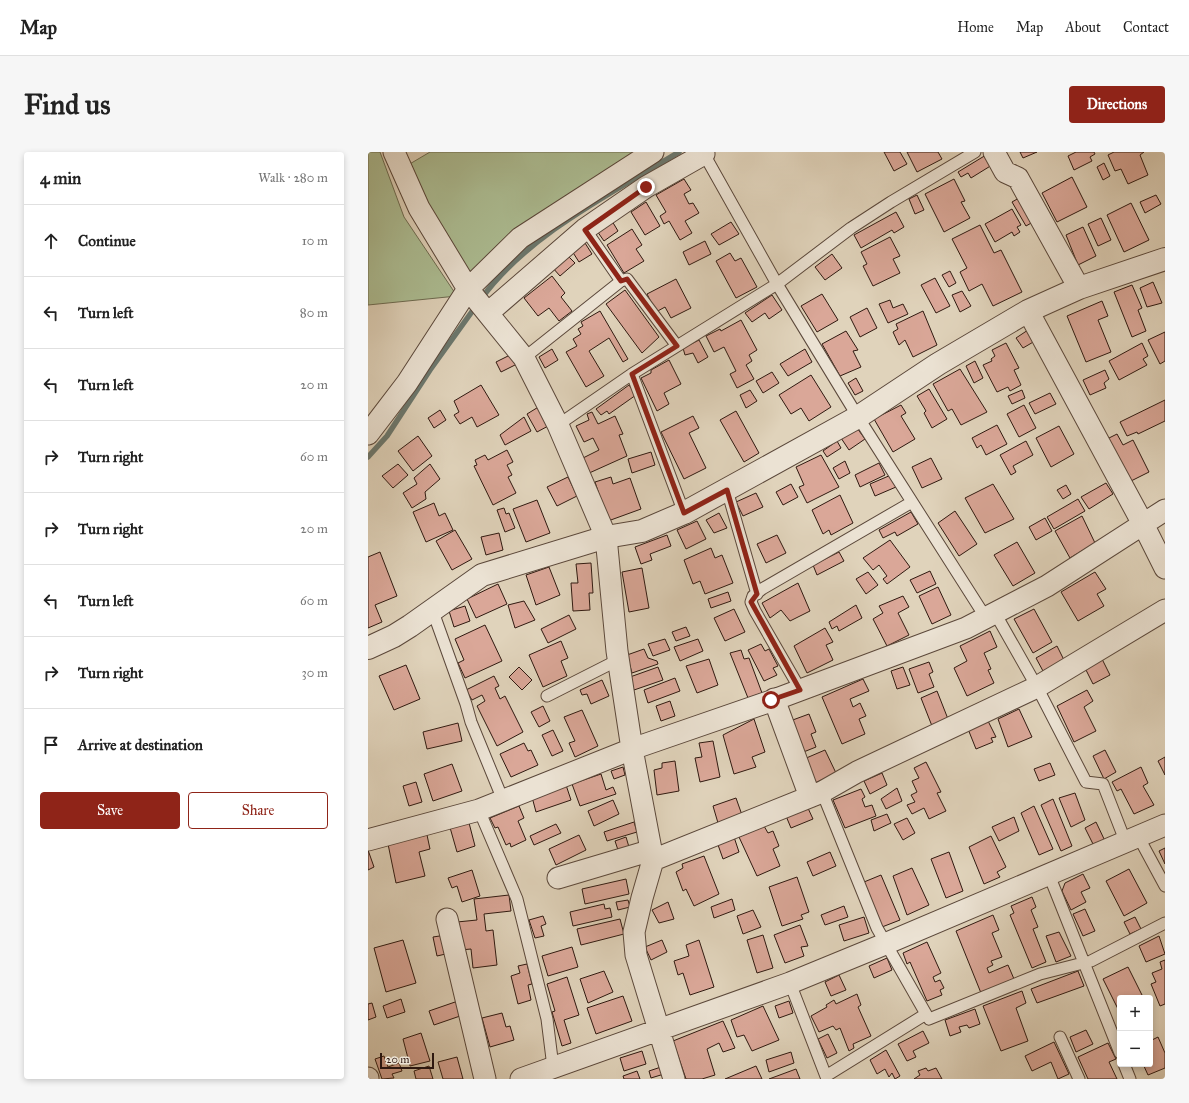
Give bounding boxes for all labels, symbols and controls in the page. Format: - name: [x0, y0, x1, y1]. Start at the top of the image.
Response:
- text: Map: [20, 16, 57, 39]
- text: Home: [957, 19, 994, 36]
- text: Map: [1016, 19, 1043, 36]
- text: About: [1065, 19, 1101, 36]
- text: Contact: [1123, 19, 1169, 36]
- button: Directions: [1069, 86, 1165, 123]
- text: Find us: [24, 87, 110, 122]
- text: 4 min: [40, 168, 81, 189]
- text: Walk · 280 m: [258, 170, 328, 186]
- route end: [637, 178, 655, 196]
- icon: ahead: [40, 230, 62, 252]
- text: Continue: [78, 232, 136, 250]
- text: 10 m: [302, 233, 328, 249]
- icon: left: [40, 302, 62, 324]
- text: Turn left: [78, 304, 134, 322]
- text: 80 m: [300, 305, 328, 321]
- icon: left: [40, 374, 62, 396]
- text: Turn left: [78, 376, 134, 394]
- text: 20 m: [300, 377, 328, 393]
- icon: right: [40, 446, 62, 468]
- text: Turn right: [78, 448, 143, 466]
- text: 60 m: [300, 449, 328, 465]
- icon: right: [40, 518, 62, 540]
- text: Turn right: [78, 520, 143, 538]
- text: 20 m: [300, 521, 328, 537]
- icon: left: [40, 590, 62, 612]
- text: Turn left: [78, 592, 134, 610]
- text: 60 m: [300, 593, 328, 609]
- icon: right: [40, 662, 62, 684]
- text: Turn right: [78, 664, 143, 682]
- text: 30 m: [302, 665, 328, 681]
- route start: [762, 691, 780, 709]
- icon: arrive: [40, 734, 62, 756]
- text: Arrive at destination: [78, 736, 203, 754]
- button: Save: [40, 792, 180, 829]
- button: Share: [188, 792, 328, 829]
- map controls: [1117, 995, 1153, 1067]
- button: +: [1117, 995, 1153, 1031]
- button: −: [1117, 1031, 1153, 1067]
- scale bar: [380, 1051, 434, 1070]
- text: 20 m: [386, 1053, 409, 1066]

